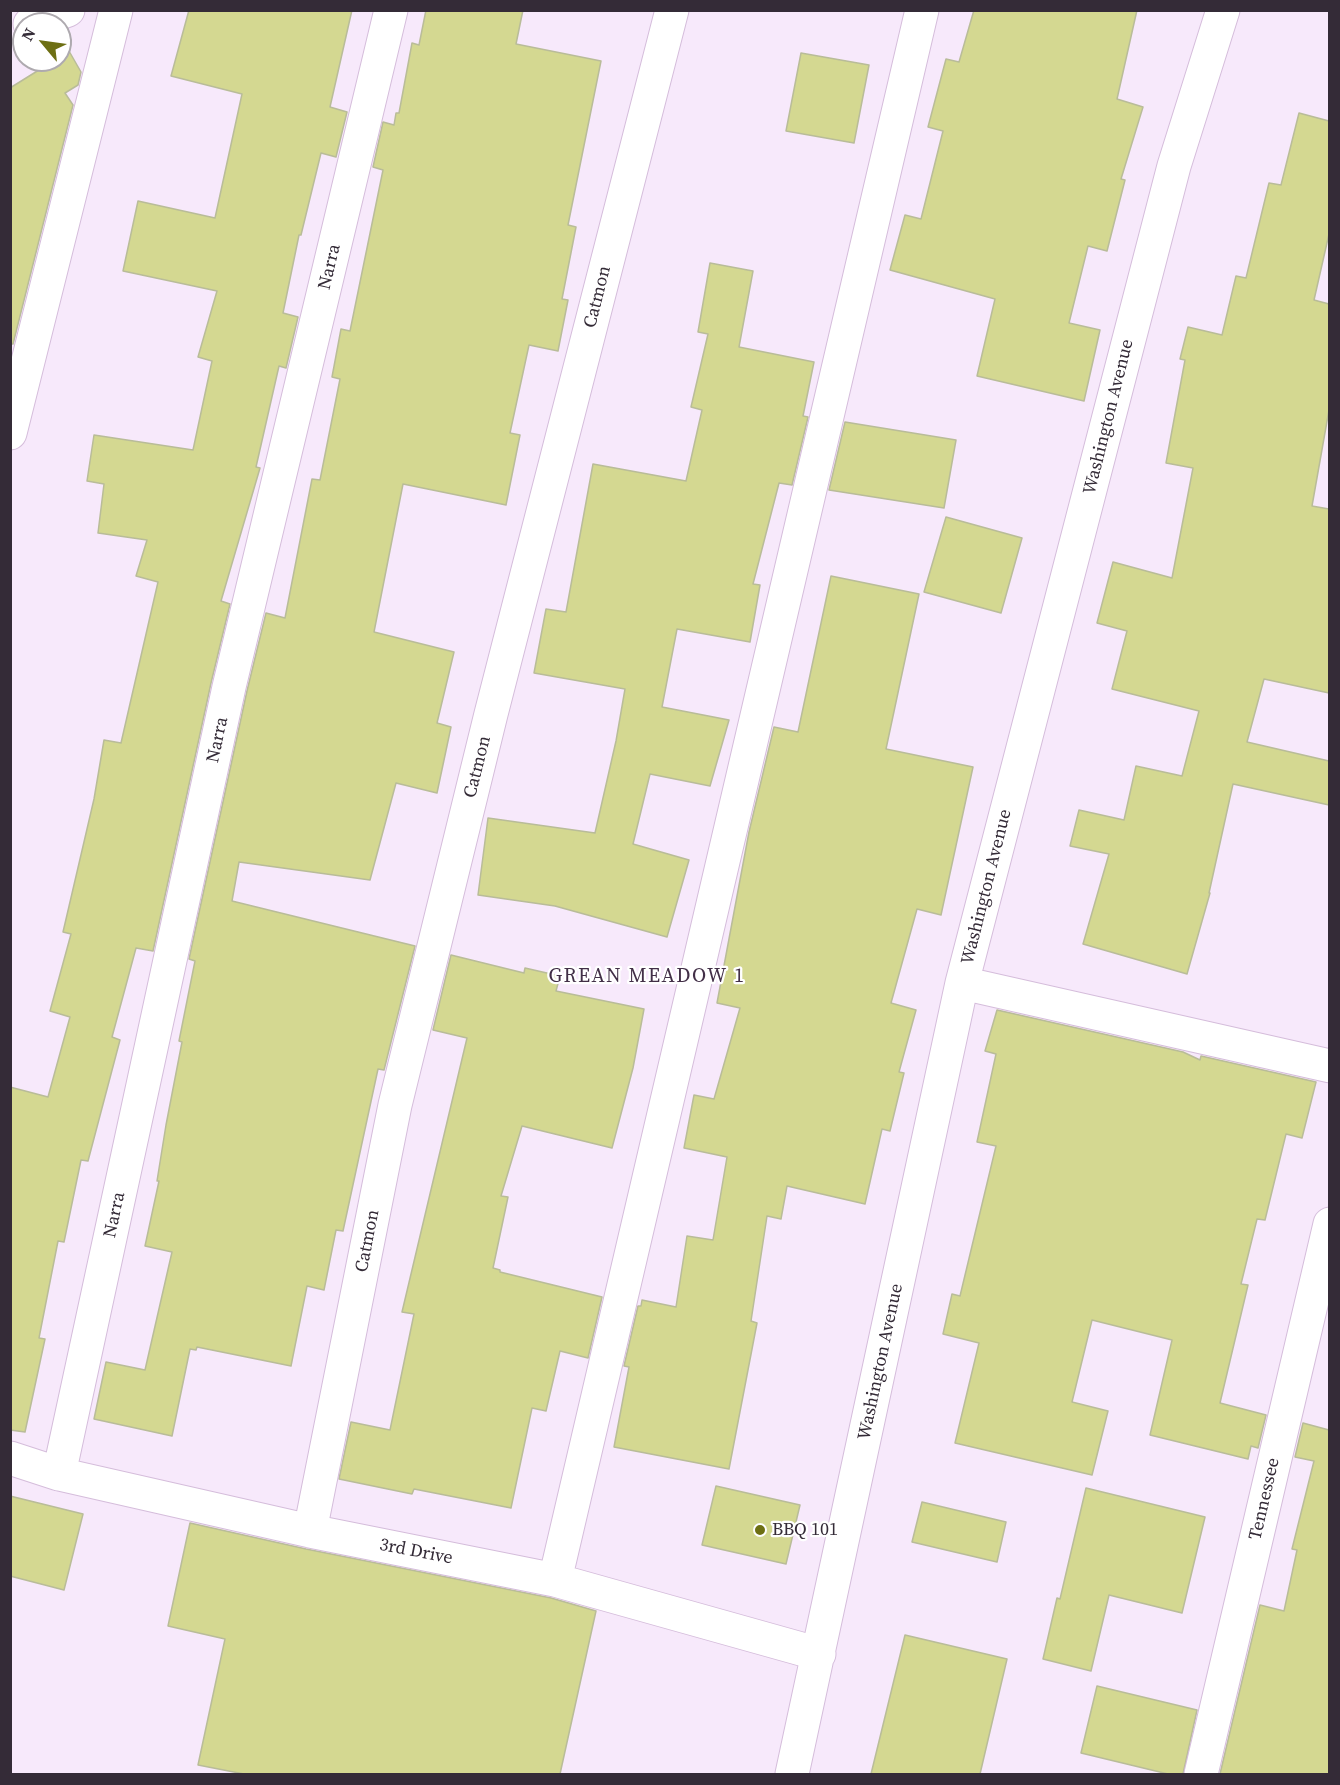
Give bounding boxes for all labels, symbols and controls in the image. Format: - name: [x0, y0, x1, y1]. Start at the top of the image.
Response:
- north arrow: [12, 12, 72, 72]
- text: N: [16, 24, 40, 45]
- street label: Narra: [314, 242, 346, 292]
- street label: Catmon: [580, 264, 616, 330]
- street label: Washington Avenue: [1079, 337, 1139, 497]
- street label: Narra: [203, 715, 233, 765]
- street label: Catmon: [460, 734, 496, 800]
- street label: Washington Avenue: [957, 807, 1017, 967]
- district label: GREAN MEADOW 1: [549, 965, 745, 989]
- street label: Narra: [100, 1190, 130, 1240]
- street label: Catmon: [351, 1208, 385, 1274]
- street label: Washington Avenue: [854, 1282, 908, 1442]
- street label: Tennessee: [1245, 1456, 1285, 1542]
- place label: BBQ 101: [772, 1519, 838, 1541]
- marker: BBQ 101: [753, 1523, 767, 1537]
- street label: 3rd Drive: [378, 1534, 454, 1570]

